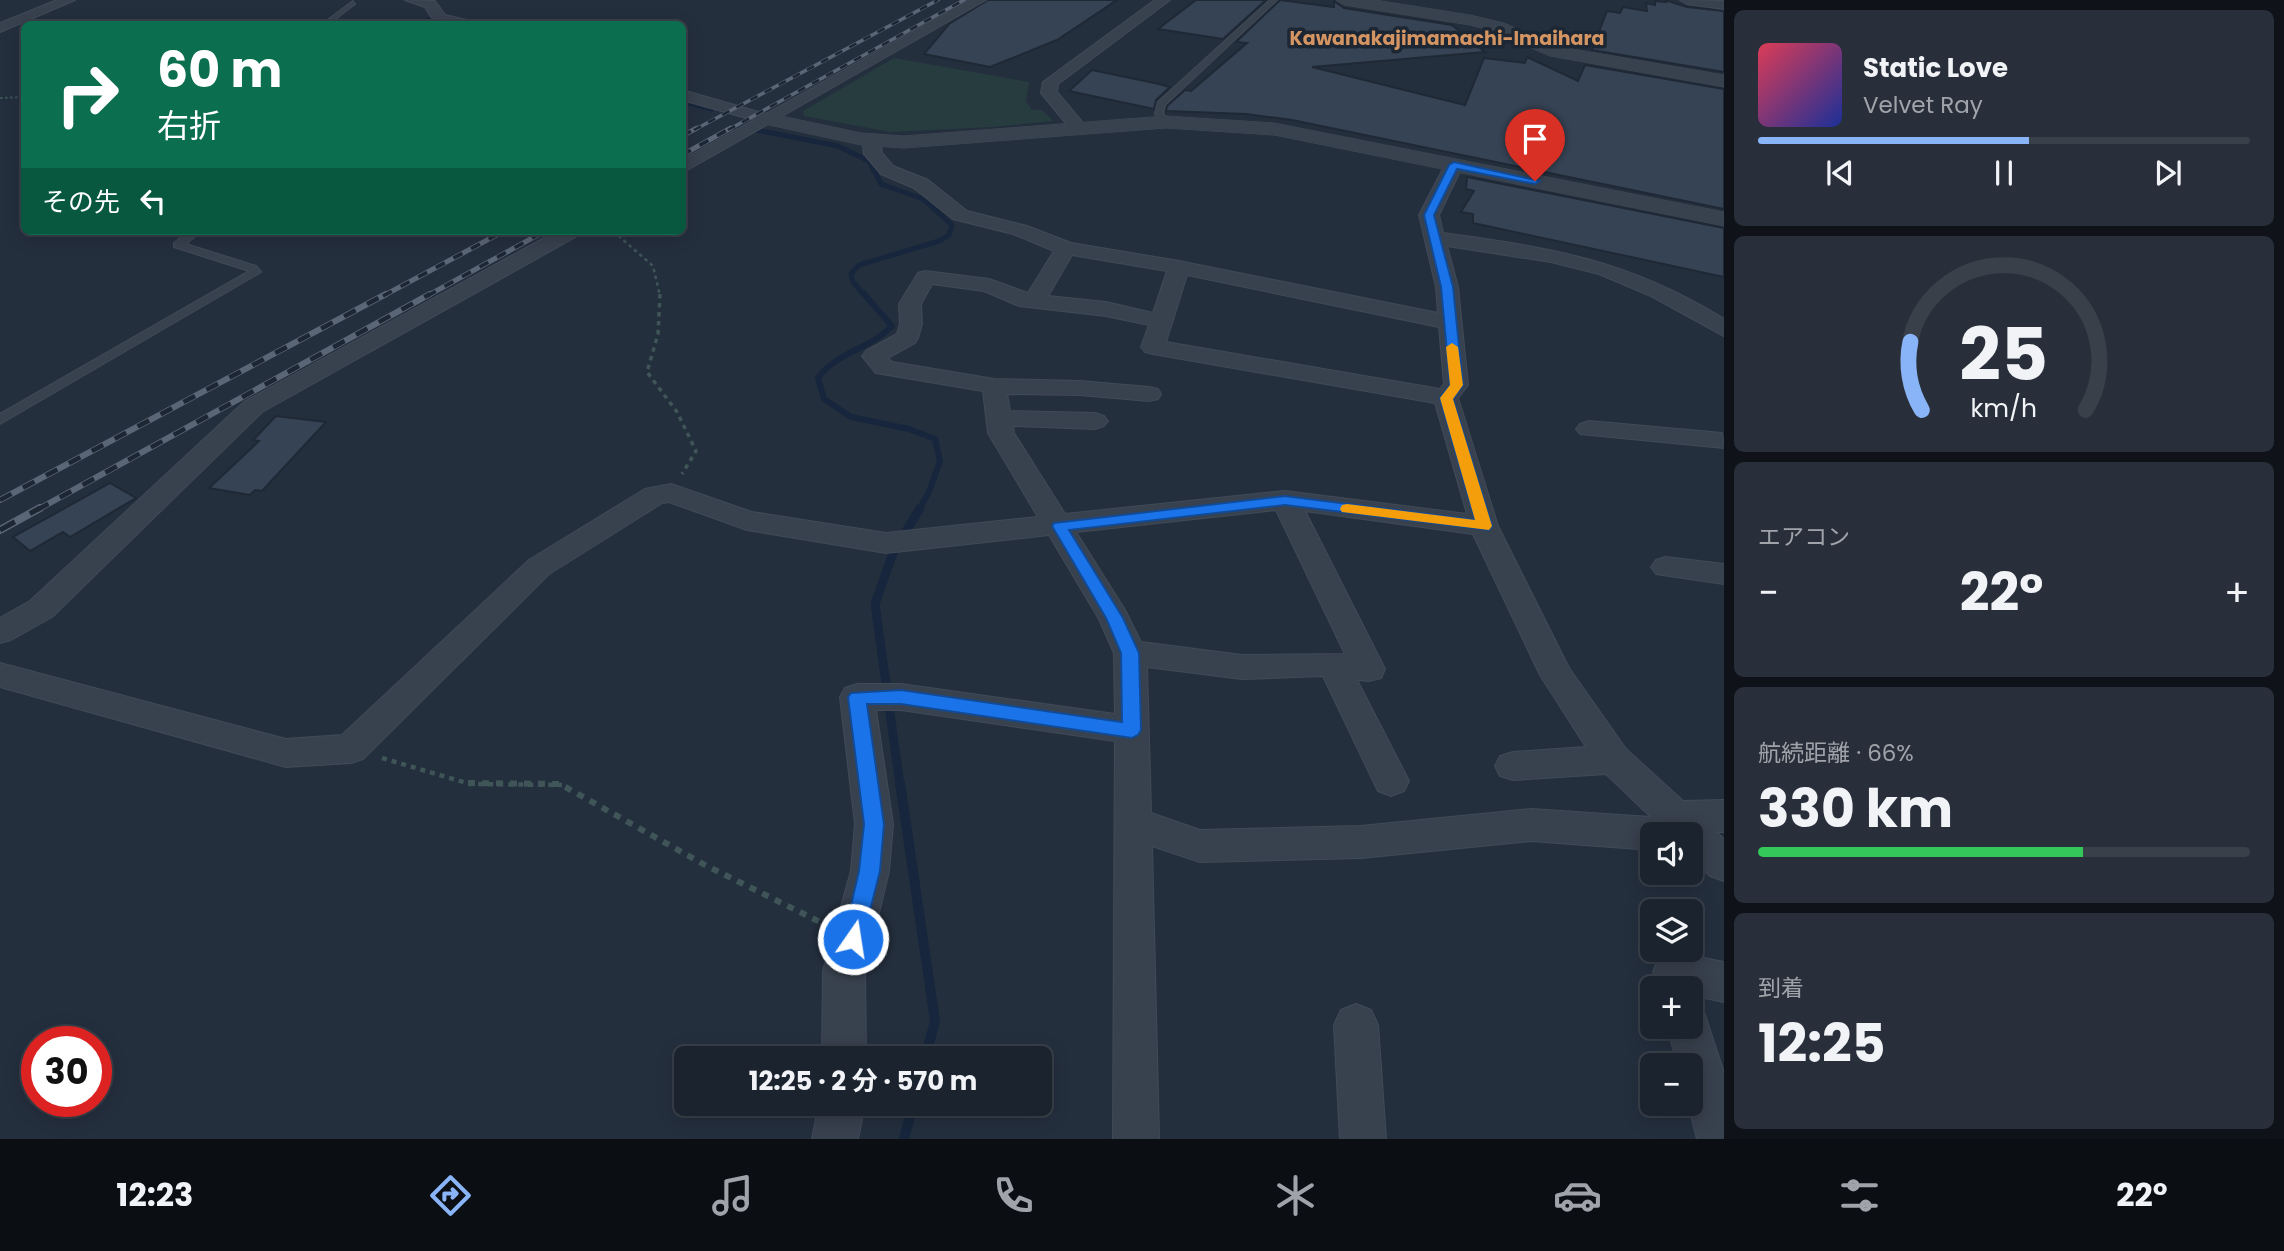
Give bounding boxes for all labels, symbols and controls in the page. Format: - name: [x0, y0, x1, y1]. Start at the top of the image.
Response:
- district label: Kawanakajimamachi-Imaihara: [1290, 25, 1604, 52]
- text: 60 m: [157, 36, 282, 104]
- icon: right: [42, 49, 133, 140]
- text: Static Love: [1863, 50, 2008, 86]
- text: Velvet Ray: [1863, 89, 1983, 121]
- text: 右折: [157, 103, 221, 148]
- pin: [1505, 109, 1565, 181]
- icon: arrive: [1516, 120, 1554, 158]
- icon: previous: [1821, 154, 1859, 192]
- icon: pause: [1985, 154, 2023, 192]
- icon: next: [2149, 154, 2187, 192]
- icon: left: [134, 182, 172, 220]
- text: その先: [42, 184, 120, 220]
- text: 25: [1960, 304, 2048, 405]
- text: km/h: [1971, 390, 2037, 425]
- text: エアコン: [1758, 521, 1850, 553]
- text: 22°: [1960, 556, 2043, 629]
- text: −: [1758, 566, 1779, 619]
- text: +: [2224, 566, 2250, 619]
- text: 航続距離 · 66%: [1758, 737, 1914, 769]
- text: 330 km: [1758, 772, 1953, 845]
- map controls: [1640, 822, 1703, 1116]
- button: sound: [1640, 822, 1703, 885]
- button: layers: [1640, 899, 1703, 962]
- position arrow: [816, 902, 890, 976]
- text: 到着: [1758, 972, 1804, 1004]
- button: +: [1640, 976, 1703, 1039]
- text: 12:25: [1758, 1007, 1886, 1080]
- speed limit sign: 30: [21, 1026, 112, 1117]
- button: −: [1640, 1053, 1703, 1116]
- text: 12:25 · 2 分 · 570 m: [749, 1063, 977, 1099]
- icon: directions: [426, 1171, 475, 1220]
- icon: music: [708, 1171, 757, 1220]
- icon: phone: [989, 1171, 1038, 1220]
- icon: climate: [1271, 1171, 1320, 1220]
- icon: car: [1553, 1171, 1602, 1220]
- icon: filters: [1835, 1171, 1884, 1220]
- text: 12:23: [116, 1172, 193, 1217]
- text: 22°: [2116, 1172, 2168, 1217]

